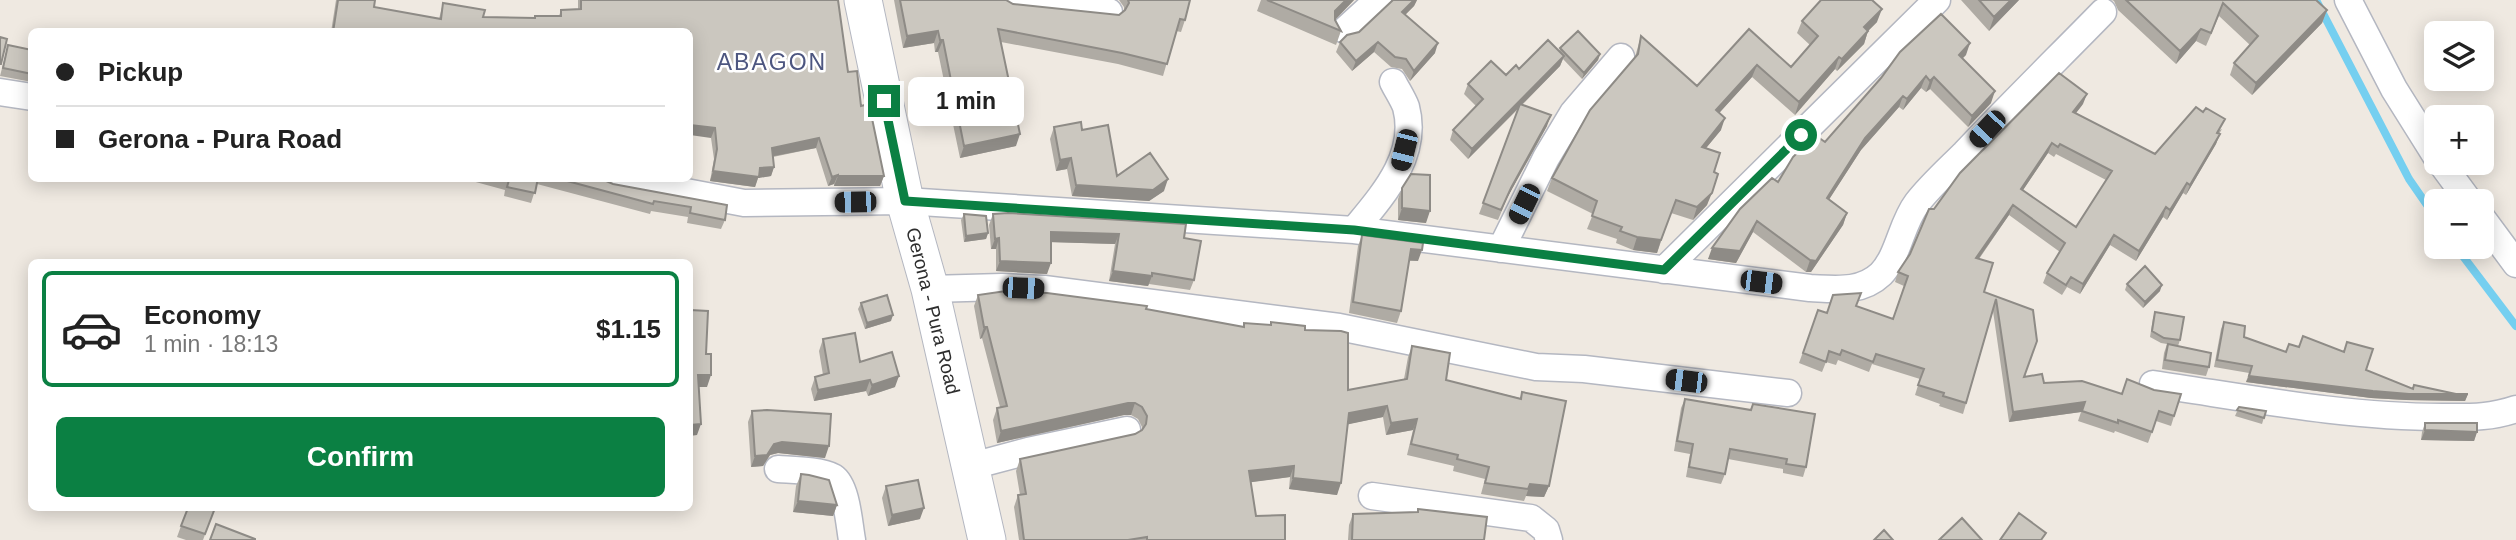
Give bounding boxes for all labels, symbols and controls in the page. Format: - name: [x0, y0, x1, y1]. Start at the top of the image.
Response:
- map controls: [2424, 21, 2494, 259]
- button: layers: [2424, 21, 2494, 91]
- district label: ABAGON: [717, 49, 827, 75]
- text: Pickup: [98, 57, 183, 87]
- callout: 1 min: [908, 76, 1024, 126]
- route end: [868, 85, 900, 117]
- text: 1 min: [936, 88, 996, 114]
- button: +: [2424, 105, 2494, 175]
- car: [1965, 106, 2010, 152]
- route start: [1785, 119, 1817, 151]
- text: Gerona - Pura Road: [98, 124, 342, 154]
- car: [1389, 127, 1420, 173]
- car: [1506, 181, 1543, 227]
- button: −: [2424, 189, 2494, 259]
- car: [834, 191, 877, 213]
- street label: Gerona - Pura Road: [902, 225, 964, 397]
- car: [1739, 269, 1784, 295]
- car: [1002, 277, 1045, 299]
- icon: car: [60, 298, 123, 361]
- text: Economy: [144, 300, 261, 330]
- text: $1.15: [596, 314, 661, 344]
- text: 1 min · 18:13: [144, 331, 278, 357]
- car: [1664, 368, 1709, 394]
- button: Confirm: [56, 417, 665, 497]

